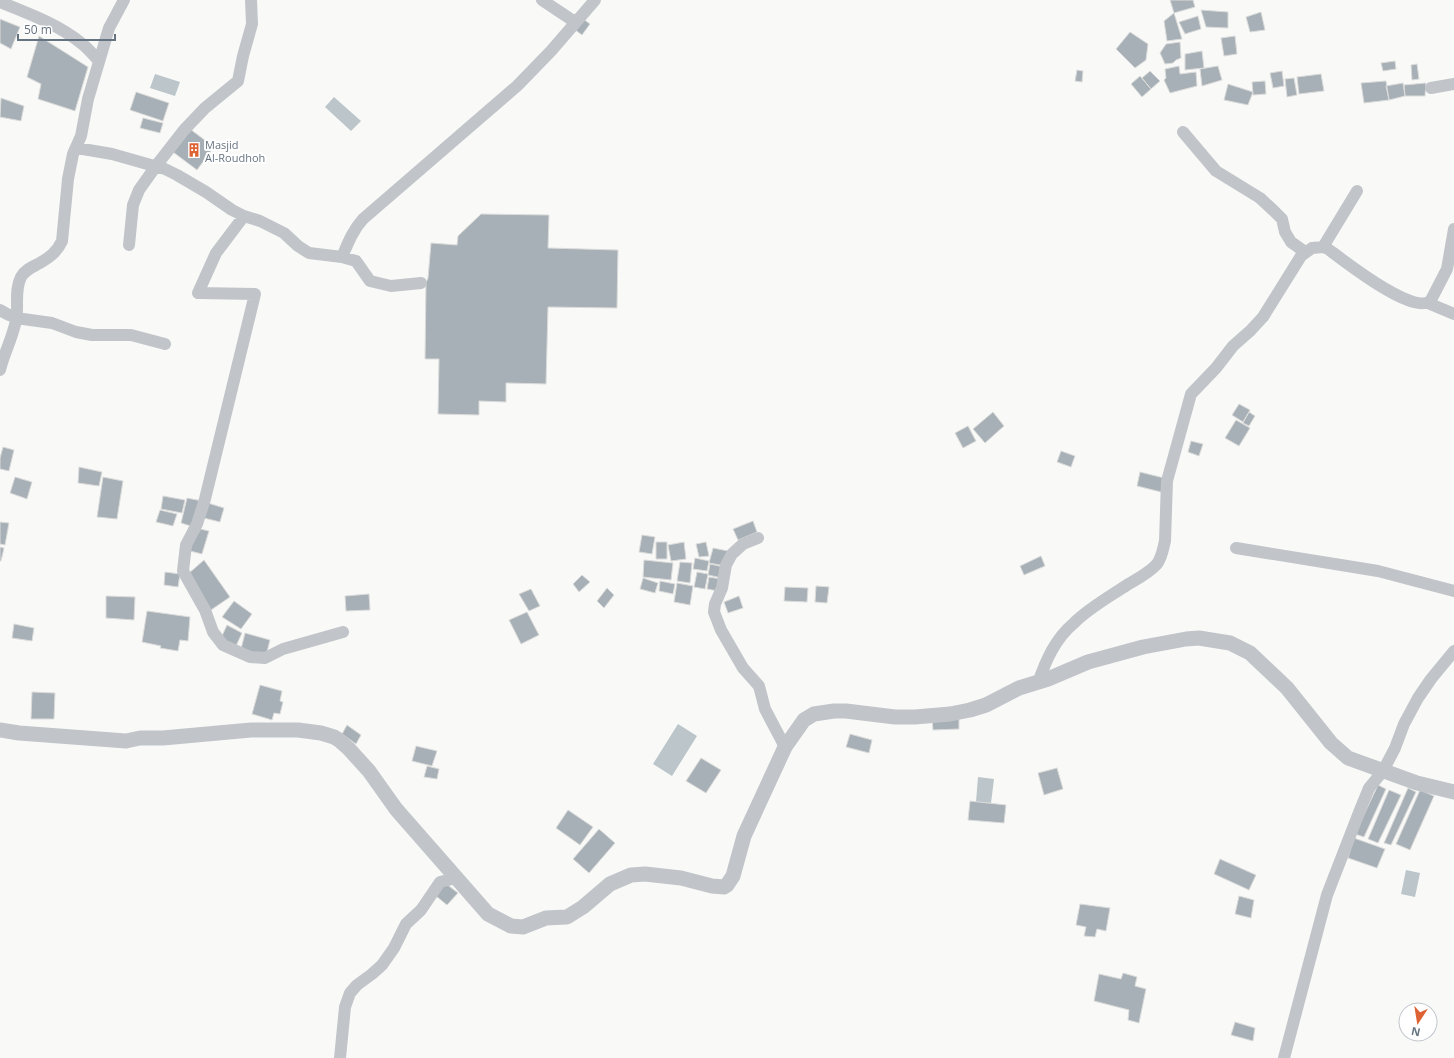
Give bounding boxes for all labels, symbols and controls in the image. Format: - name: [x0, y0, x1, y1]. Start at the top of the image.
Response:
- scale bar: [18, 16, 115, 42]
- text: 50 m: [24, 21, 52, 38]
- place label: Masjid Al-Roudhoh: [205, 137, 265, 165]
- building icon: Masjid Al-Roudhoh: [186, 142, 202, 158]
- north arrow: [1398, 1002, 1438, 1042]
- text: N: [1410, 1024, 1422, 1041]

